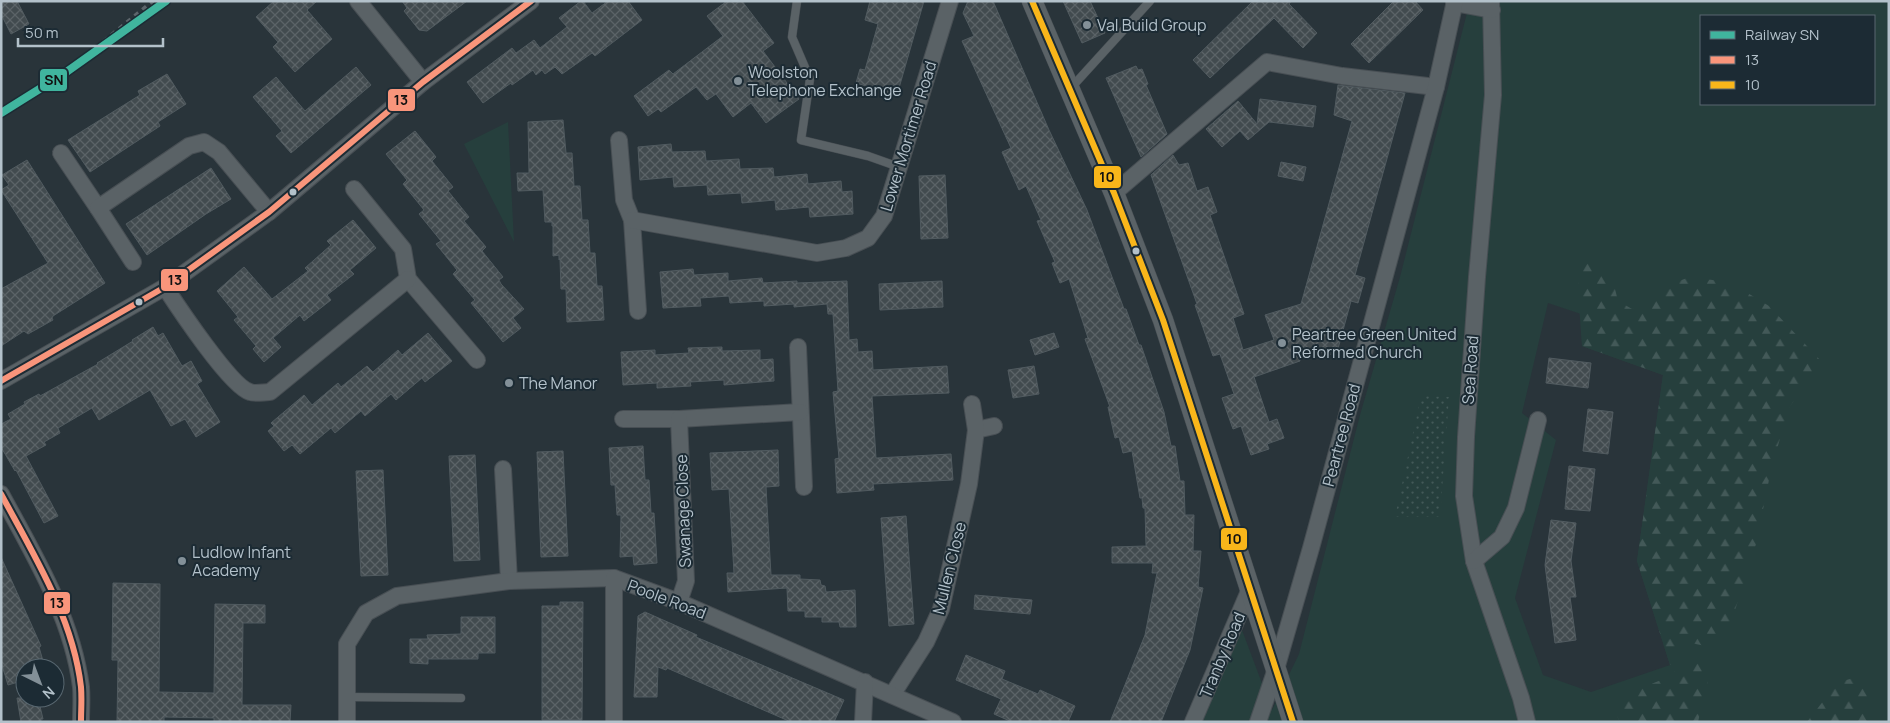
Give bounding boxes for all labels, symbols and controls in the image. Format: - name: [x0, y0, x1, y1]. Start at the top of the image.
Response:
- place label: Val Build Group: [1097, 14, 1207, 36]
- scale bar: [18, 15, 162, 47]
- legend: [1700, 15, 1875, 105]
- marker: Val Build Group: [1081, 19, 1093, 31]
- text: 50 m: [25, 22, 59, 43]
- text: Railway SN: [1745, 24, 1819, 45]
- text: 13: [1745, 49, 1759, 70]
- street label: Lower Mortimer Road: [875, 58, 941, 214]
- place label: Woolston Telephone Exchange: [748, 61, 902, 101]
- line badge: SN: [39, 68, 68, 92]
- text: SN: [44, 70, 64, 89]
- text: 10: [1745, 74, 1760, 95]
- marker: Woolston Telephone Exchange: [732, 75, 744, 87]
- line badge: 13: [387, 88, 416, 112]
- text: 13: [394, 90, 408, 109]
- line badge: 10: [1093, 165, 1122, 189]
- text: 10: [1099, 167, 1115, 186]
- unlabelled marker: [288, 187, 298, 197]
- unlabelled marker: [1131, 246, 1141, 256]
- line badge: 13: [160, 268, 189, 292]
- text: 13: [168, 270, 182, 289]
- unlabelled marker: [134, 297, 144, 307]
- place label: Peartree Green United Reformed Church: [1292, 323, 1457, 363]
- street label: Sea Road: [1457, 335, 1483, 405]
- marker: Peartree Green United Reformed Church: [1276, 337, 1288, 349]
- place label: The Manor: [519, 372, 598, 394]
- marker: The Manor: [503, 377, 515, 389]
- street label: Peartree Road: [1317, 381, 1365, 489]
- street label: Swanage Close: [670, 454, 696, 568]
- street label: Mullen Close: [927, 519, 971, 617]
- line badge: 10: [1220, 527, 1248, 551]
- text: 10: [1226, 529, 1242, 548]
- place label: Ludlow Infant Academy: [192, 541, 291, 581]
- marker: Ludlow Infant Academy: [176, 555, 188, 567]
- street label: Poole Road: [624, 574, 710, 624]
- line badge: 13: [43, 591, 71, 615]
- text: 13: [50, 593, 64, 612]
- street label: Tranby Road: [1194, 609, 1250, 701]
- north arrow: [15, 658, 65, 708]
- text: N: [39, 683, 59, 703]

